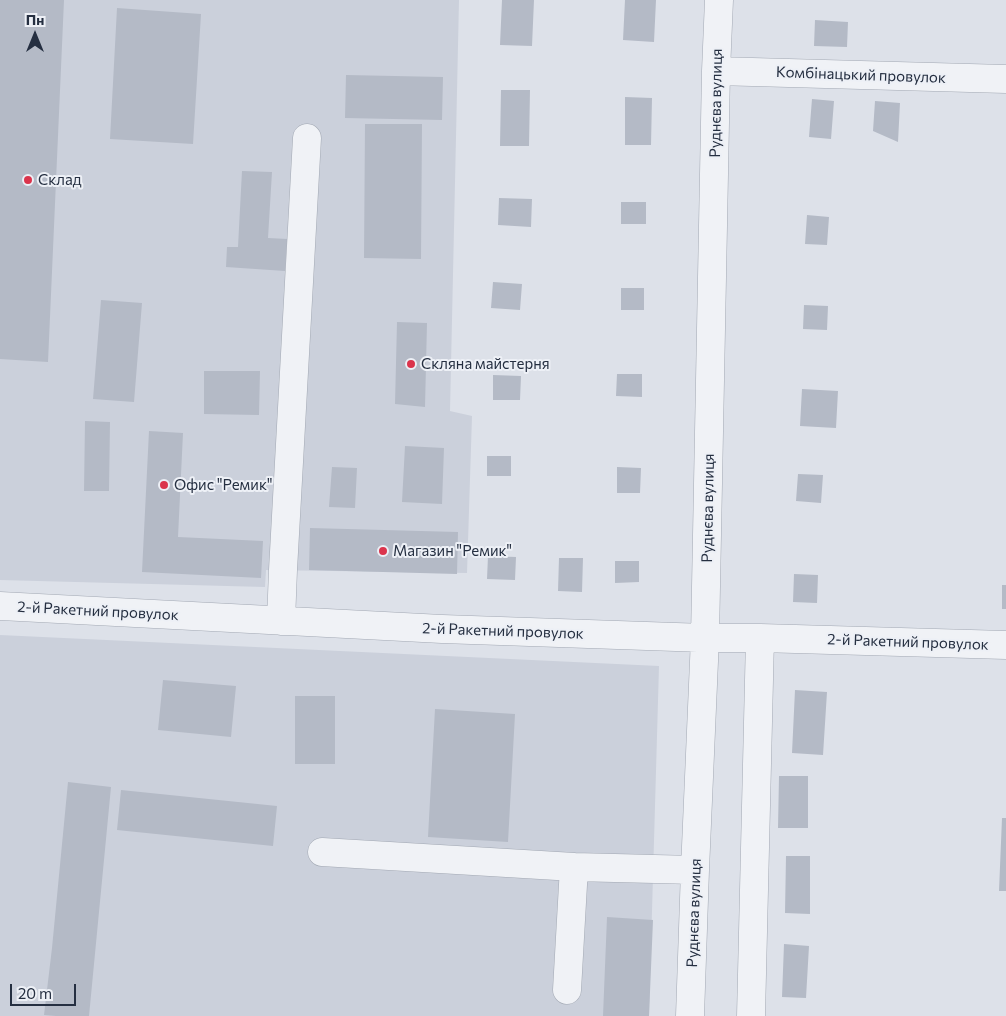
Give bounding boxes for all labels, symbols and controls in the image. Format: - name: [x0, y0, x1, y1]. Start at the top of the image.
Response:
- north arrow: [10, 10, 60, 60]
- text: Пн: [26, 11, 44, 28]
- street label: Руднєва вулиця: [706, 48, 726, 158]
- street label: Комбінацький провулок: [776, 63, 946, 87]
- place label: Склад: [38, 171, 82, 189]
- marker: Склад: [22, 174, 34, 186]
- place label: Скляна майстерня: [421, 355, 550, 373]
- marker: Скляна майстерня: [405, 358, 417, 370]
- street label: Руднєва вулиця: [698, 453, 718, 563]
- place label: Офис "Ремик": [174, 476, 272, 494]
- marker: Офис "Ремик": [158, 479, 170, 491]
- place label: Магазин "Ремик": [393, 542, 512, 560]
- marker: Магазин "Ремик": [377, 545, 389, 557]
- street label: 2-й Ракетний провулок: [17, 598, 179, 624]
- street label: 2-й Ракетний провулок: [422, 619, 584, 643]
- street label: 2-й Ракетний провулок: [827, 630, 989, 654]
- street label: Руднєва вулиця: [683, 858, 705, 968]
- scale bar: [12, 974, 79, 1006]
- text: 20 m: [18, 984, 52, 1002]

